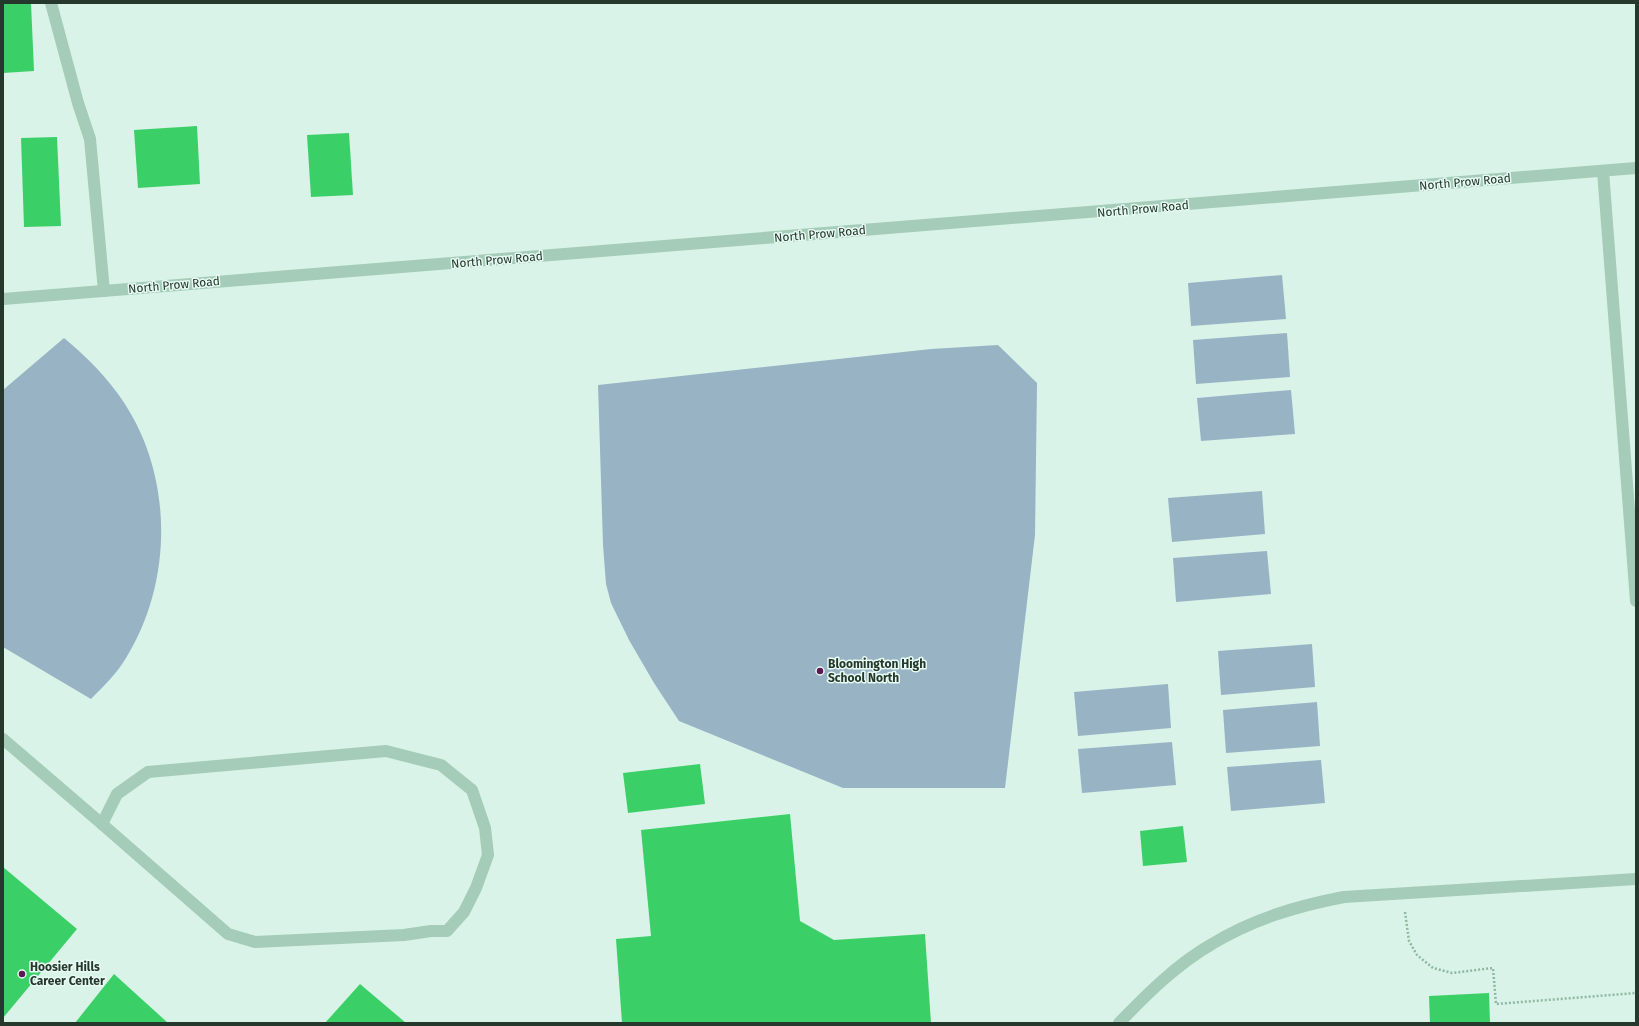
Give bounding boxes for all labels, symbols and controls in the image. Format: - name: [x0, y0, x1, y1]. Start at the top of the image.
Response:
- street label: North Prow Road: [1419, 171, 1511, 193]
- street label: North Prow Road: [1097, 198, 1189, 220]
- street label: North Prow Road: [774, 223, 866, 245]
- street label: North Prow Road: [451, 249, 543, 271]
- street label: North Prow Road: [128, 274, 220, 296]
- place label: Bloomington High School North: [828, 657, 926, 685]
- marker: Bloomington High School North: [815, 666, 825, 676]
- place label: Hoosier Hills Career Center: [30, 960, 105, 988]
- marker: Hoosier Hills Career Center: [17, 969, 27, 979]

